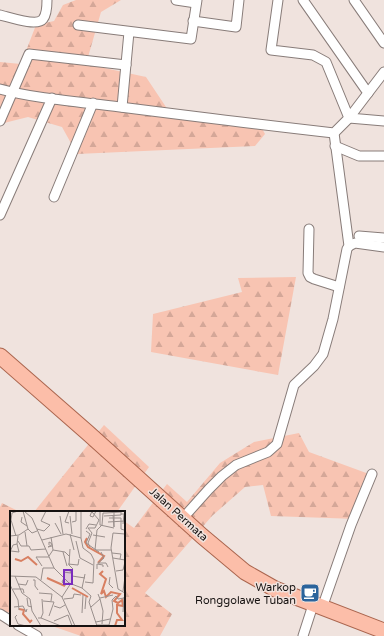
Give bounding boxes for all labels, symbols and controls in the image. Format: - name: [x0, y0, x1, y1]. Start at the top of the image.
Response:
- street label: Jalan Permata: [147, 485, 211, 544]
- inset map: [10, 511, 125, 626]
- place label: Warkop Ronggolawe Tuban: [195, 581, 296, 607]
- cafe icon: Warkop Ronggolawe Tuban: [299, 582, 321, 604]

